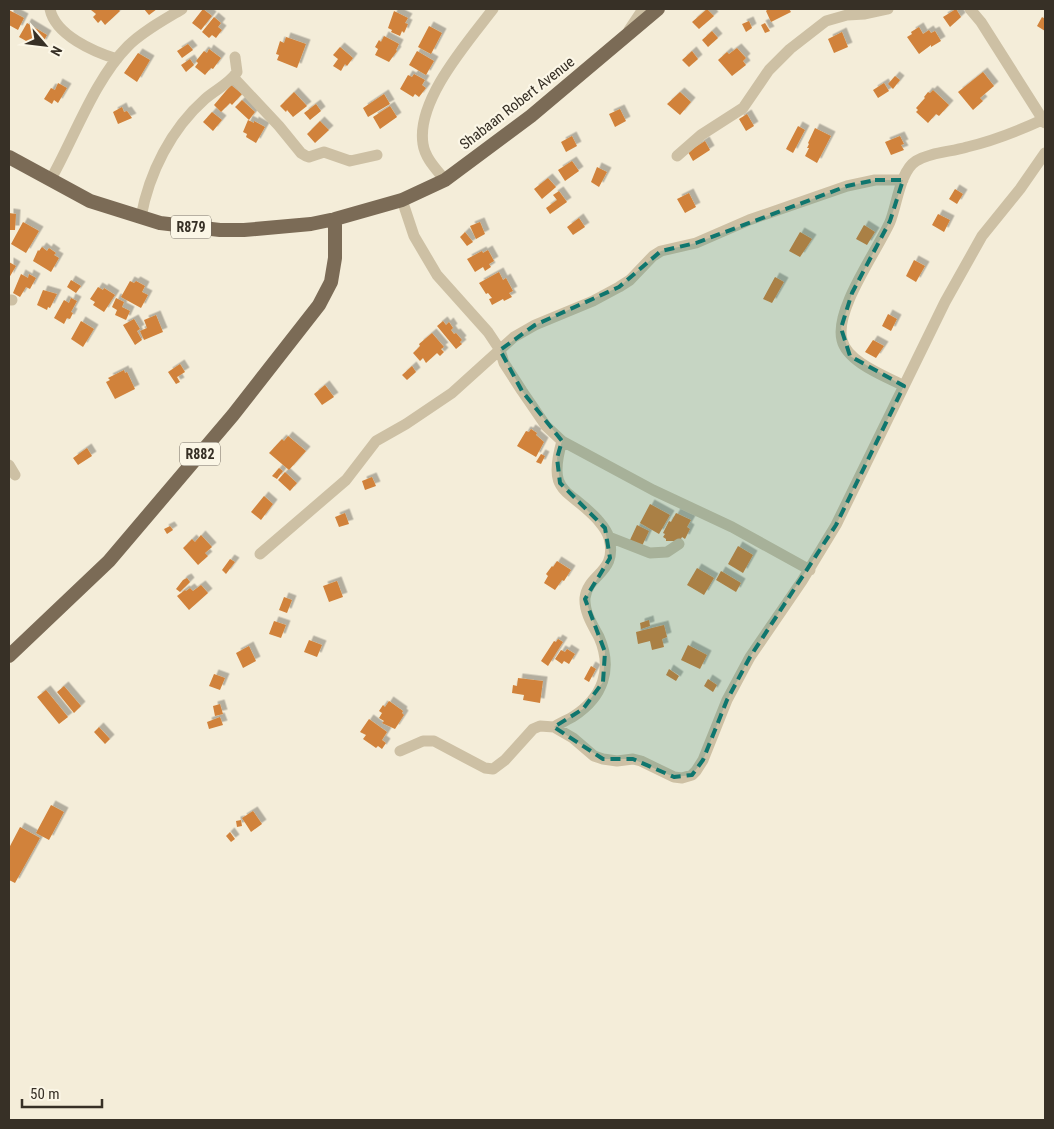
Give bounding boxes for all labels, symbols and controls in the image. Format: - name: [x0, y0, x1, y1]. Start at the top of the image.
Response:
- north arrow: [20, 20, 70, 70]
- text: N: [47, 44, 66, 59]
- street label: Shabaan Robert Avenue: [456, 53, 578, 153]
- road number: R879: [171, 216, 211, 238]
- road number: R882: [180, 442, 220, 466]
- scale bar: [22, 1076, 102, 1108]
- text: 50 m: [30, 1085, 60, 1103]

